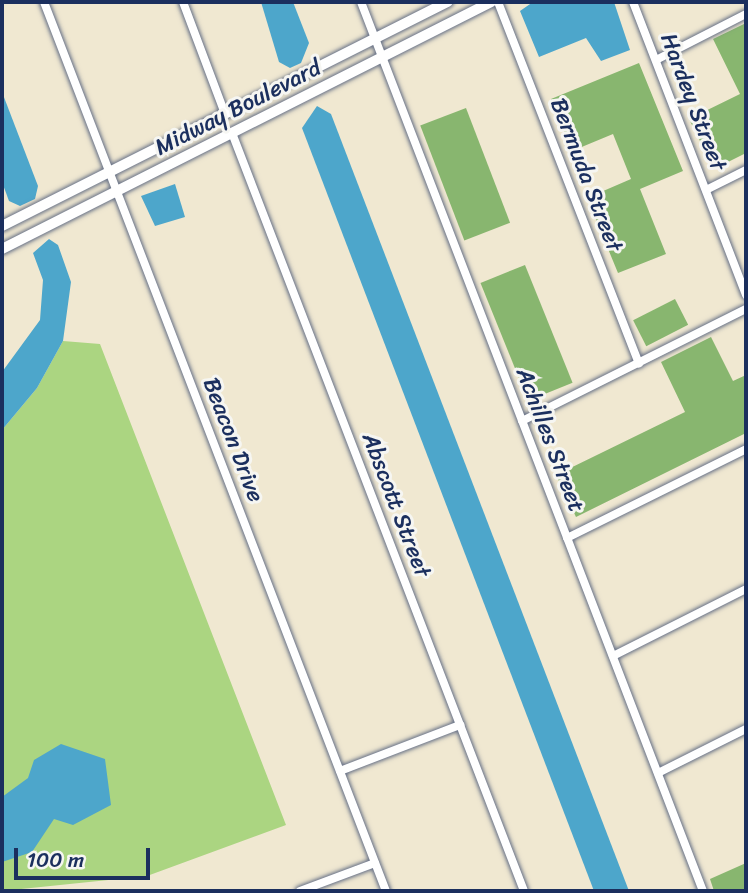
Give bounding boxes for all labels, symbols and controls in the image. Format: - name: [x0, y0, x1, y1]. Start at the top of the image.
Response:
- street label: Hardey Street: [654, 29, 732, 175]
- street label: Midway Boulevard: [150, 54, 326, 162]
- street label: Bermuda Street: [544, 94, 628, 256]
- street label: Achilles Street: [510, 363, 590, 517]
- street label: Beacon Drive: [197, 374, 269, 506]
- street label: Abscott Street: [356, 429, 436, 581]
- scale bar: [18, 834, 154, 878]
- text: 100 m: [27, 841, 84, 879]

